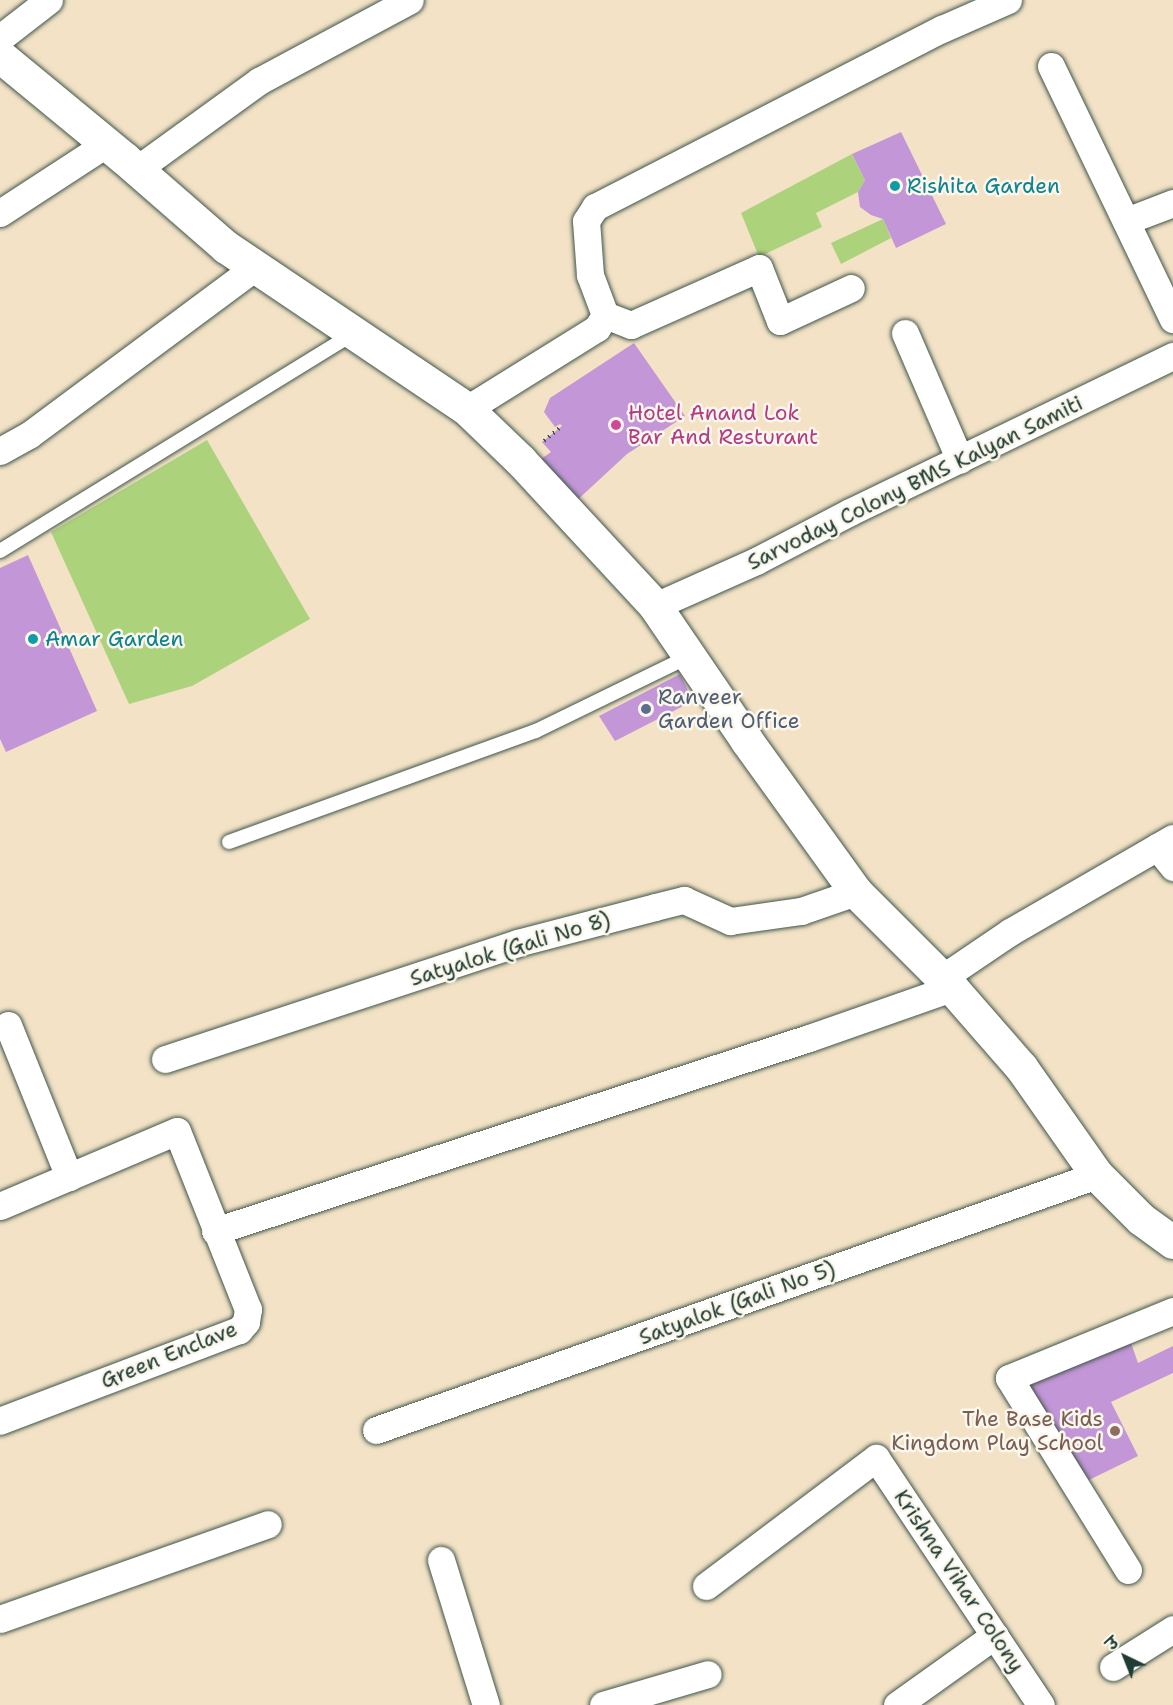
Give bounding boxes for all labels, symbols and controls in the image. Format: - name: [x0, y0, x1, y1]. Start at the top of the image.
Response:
- place label: Rishita Garden: [907, 173, 1060, 199]
- marker: Rishita Garden: [888, 179, 902, 193]
- street label: Sarvoday Colony BMS Kalyan Samiti: [743, 391, 1087, 575]
- place label: Hotel Anand Lok Bar And Resturant: [628, 400, 818, 450]
- marker: Hotel Anand Lok Bar And Resturant: [609, 418, 623, 432]
- place label: Amar Garden: [45, 626, 183, 652]
- marker: Amar Garden: [26, 632, 40, 646]
- place label: Ranveer Garden Office: [658, 684, 800, 734]
- marker: Ranveer Garden Office: [639, 702, 653, 716]
- street label: Satyalok (Gali No 8): [407, 907, 613, 991]
- street label: Satyalok (Gali No 5): [635, 1256, 839, 1350]
- street label: Green Enclave: [97, 1316, 241, 1394]
- place label: The Base Kids Kingdom Play School: [891, 1406, 1103, 1456]
- marker: The Base Kids Kingdom Play School: [1108, 1424, 1122, 1438]
- street label: Krishna Vihar Colony: [889, 1485, 1029, 1677]
- north arrow: [1095, 1627, 1155, 1687]
- text: उ: [1101, 1632, 1123, 1655]

